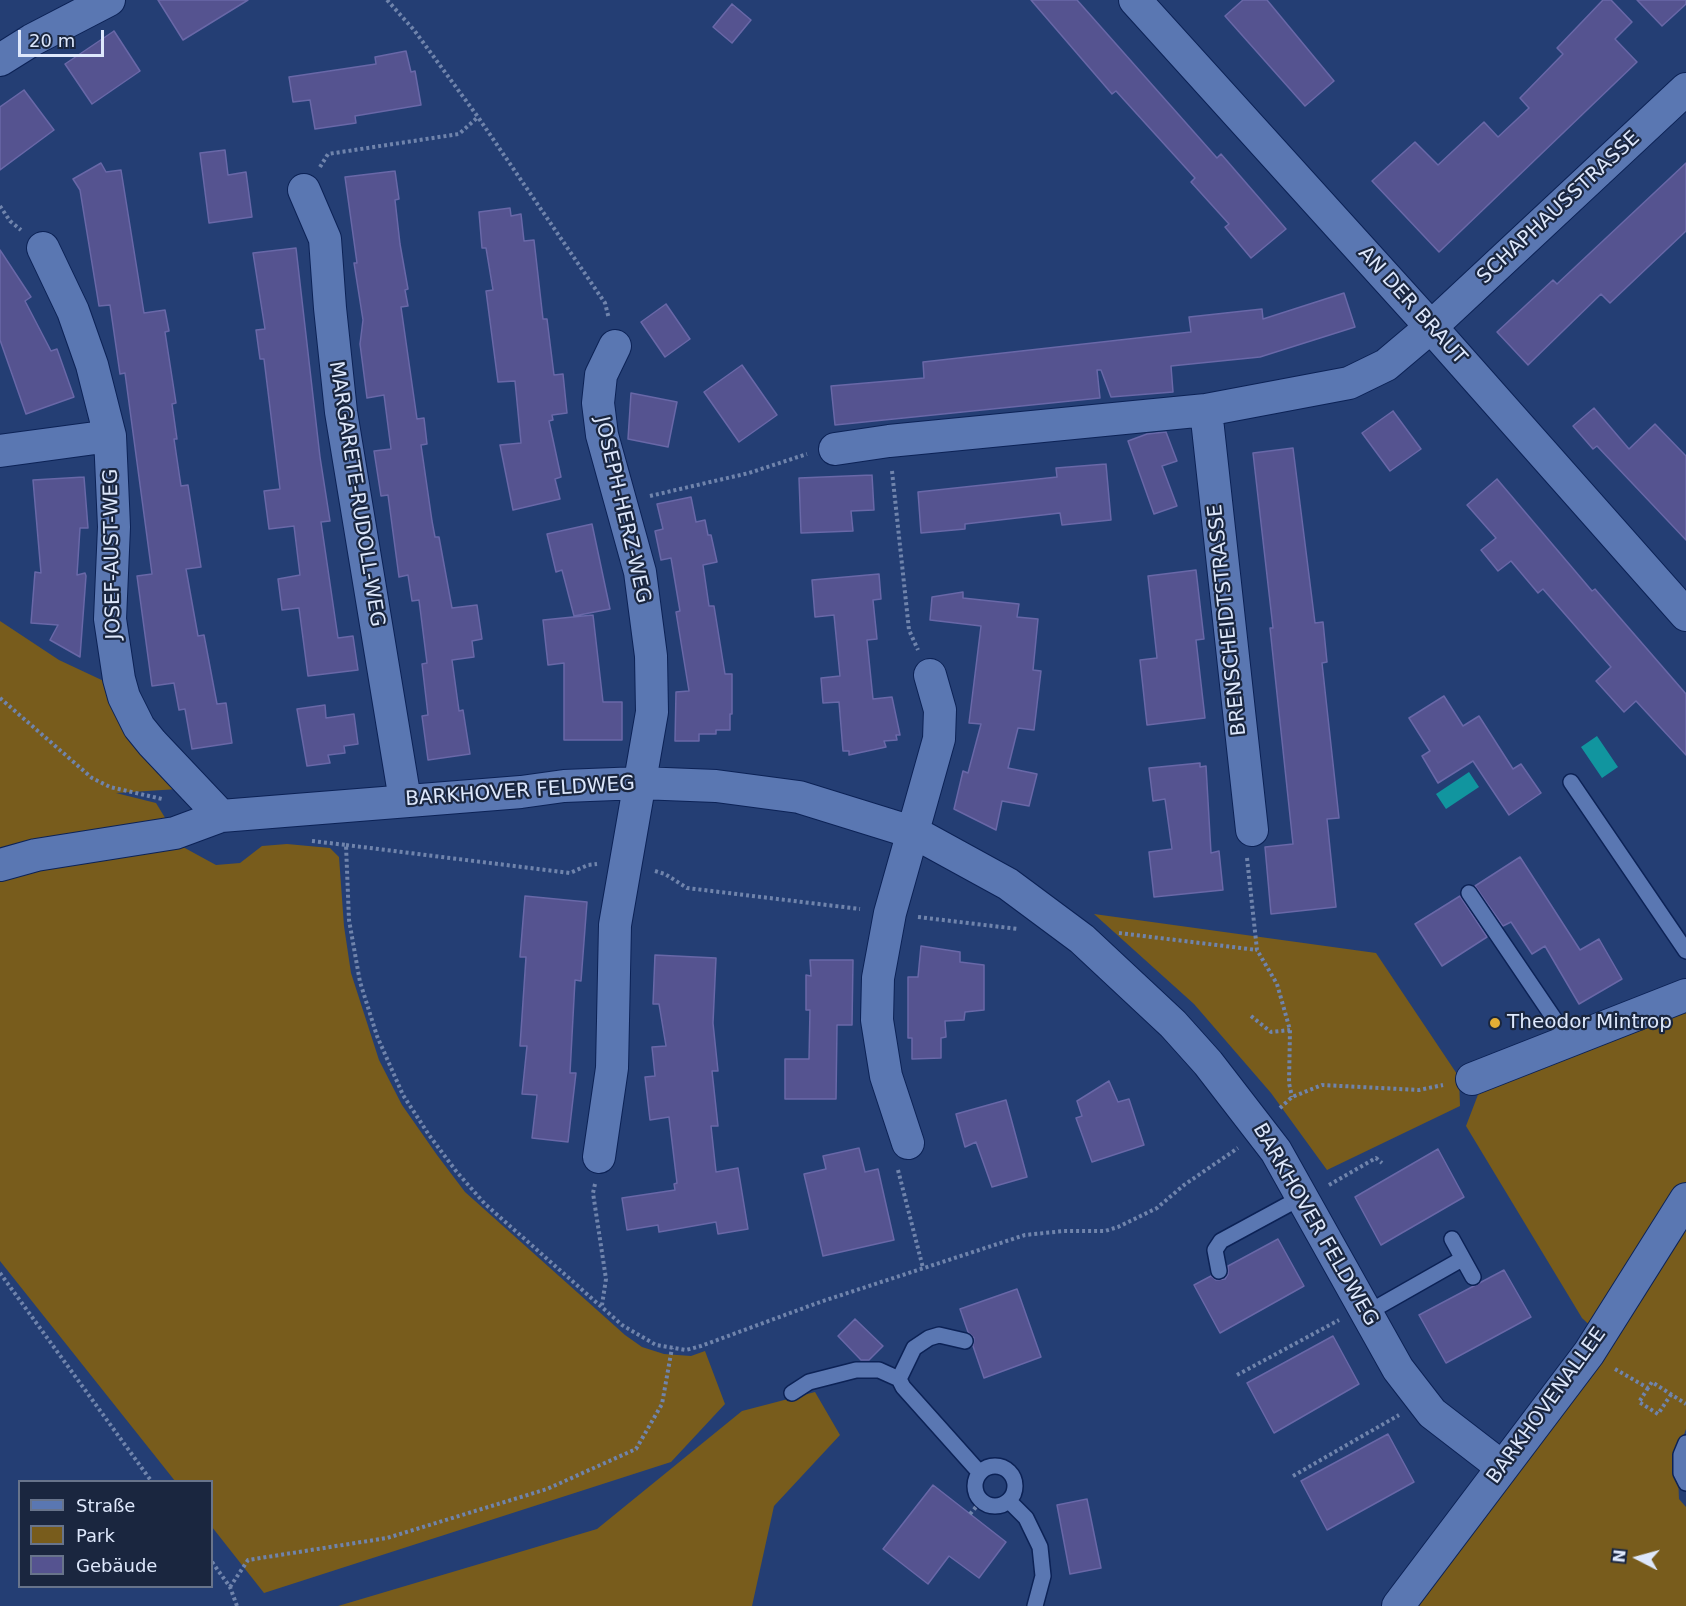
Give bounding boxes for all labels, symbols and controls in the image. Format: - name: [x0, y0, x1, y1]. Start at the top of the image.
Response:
- scale bar: [21, 18, 106, 56]
- text: 20 m: [29, 30, 75, 51]
- street label: SCHAPHAUSSTRASSE: [1473, 127, 1645, 289]
- street label: AN DER BRAUT: [1353, 242, 1471, 370]
- street label: MARGARETE-RUDOLL-WEG: [323, 360, 389, 628]
- street label: JOSEPH-HERZ-WEG: [589, 414, 655, 606]
- street label: JOSEF-AUST-WEG: [100, 468, 126, 640]
- street label: BRENSCHEIDTSTRASSE: [1204, 503, 1252, 737]
- street label: BARKHOVER FELDWEG: [404, 772, 636, 812]
- place label: Theodor Mintrop: [1507, 1011, 1672, 1035]
- marker: Theodor Mintrop: [1488, 1016, 1502, 1030]
- street label: BARKHOVER FELDWEG: [1247, 1119, 1383, 1331]
- street label: BARKHOVENALLEE: [1482, 1323, 1612, 1489]
- legend: [18, 1480, 213, 1588]
- text: Straße: [76, 1495, 135, 1516]
- text: Park: [76, 1525, 115, 1546]
- north arrow: [1608, 1528, 1668, 1588]
- text: N: [1609, 1548, 1630, 1564]
- text: Gebäude: [76, 1555, 157, 1576]

